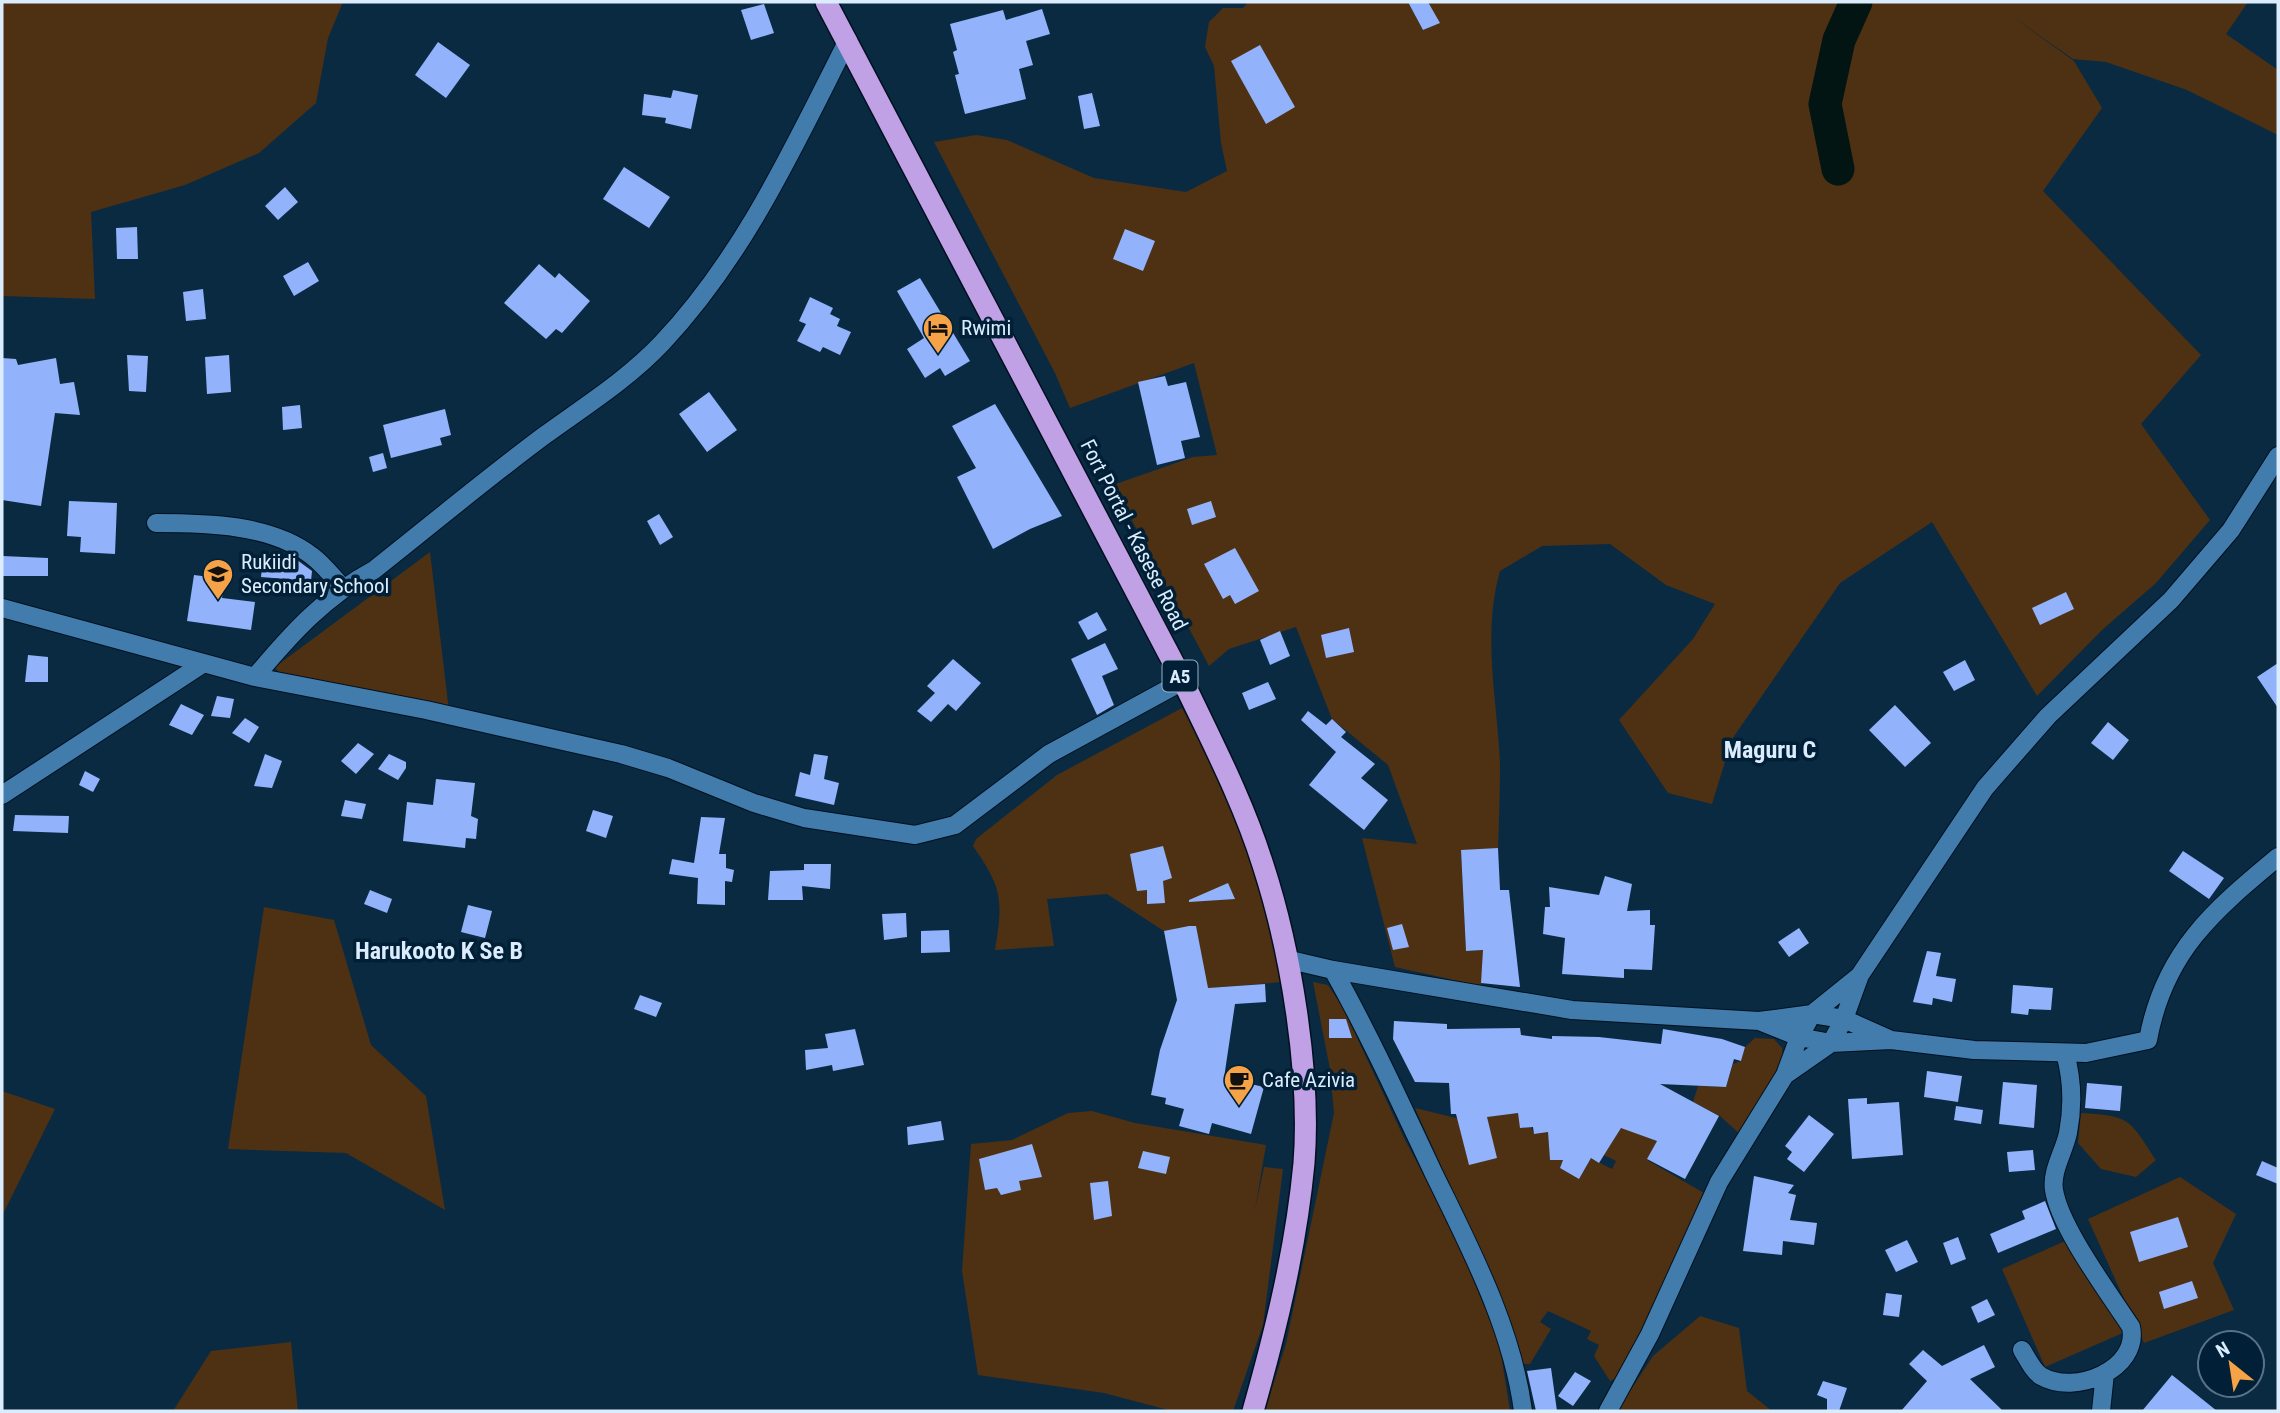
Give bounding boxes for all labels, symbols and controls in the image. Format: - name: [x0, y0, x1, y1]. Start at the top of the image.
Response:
- hotel icon: Rwimi: [921, 311, 955, 355]
- place label: Rwimi: [961, 316, 1011, 340]
- street label: Fort Portal - Kasese Road: [1076, 436, 1192, 634]
- place label: Rukiidi Secondary School: [241, 550, 389, 598]
- school or university icon: Rukiidi Secondary School: [201, 557, 235, 601]
- road number: A5: [1162, 660, 1198, 692]
- district label: Maguru C: [1724, 736, 1816, 764]
- district label: Harukooto K Se B: [355, 937, 523, 965]
- cafe icon: Cafe Azivia: [1222, 1063, 1256, 1107]
- place label: Cafe Azivia: [1262, 1068, 1355, 1092]
- north arrow: [2196, 1329, 2266, 1399]
- text: N: [2212, 1337, 2234, 1363]

